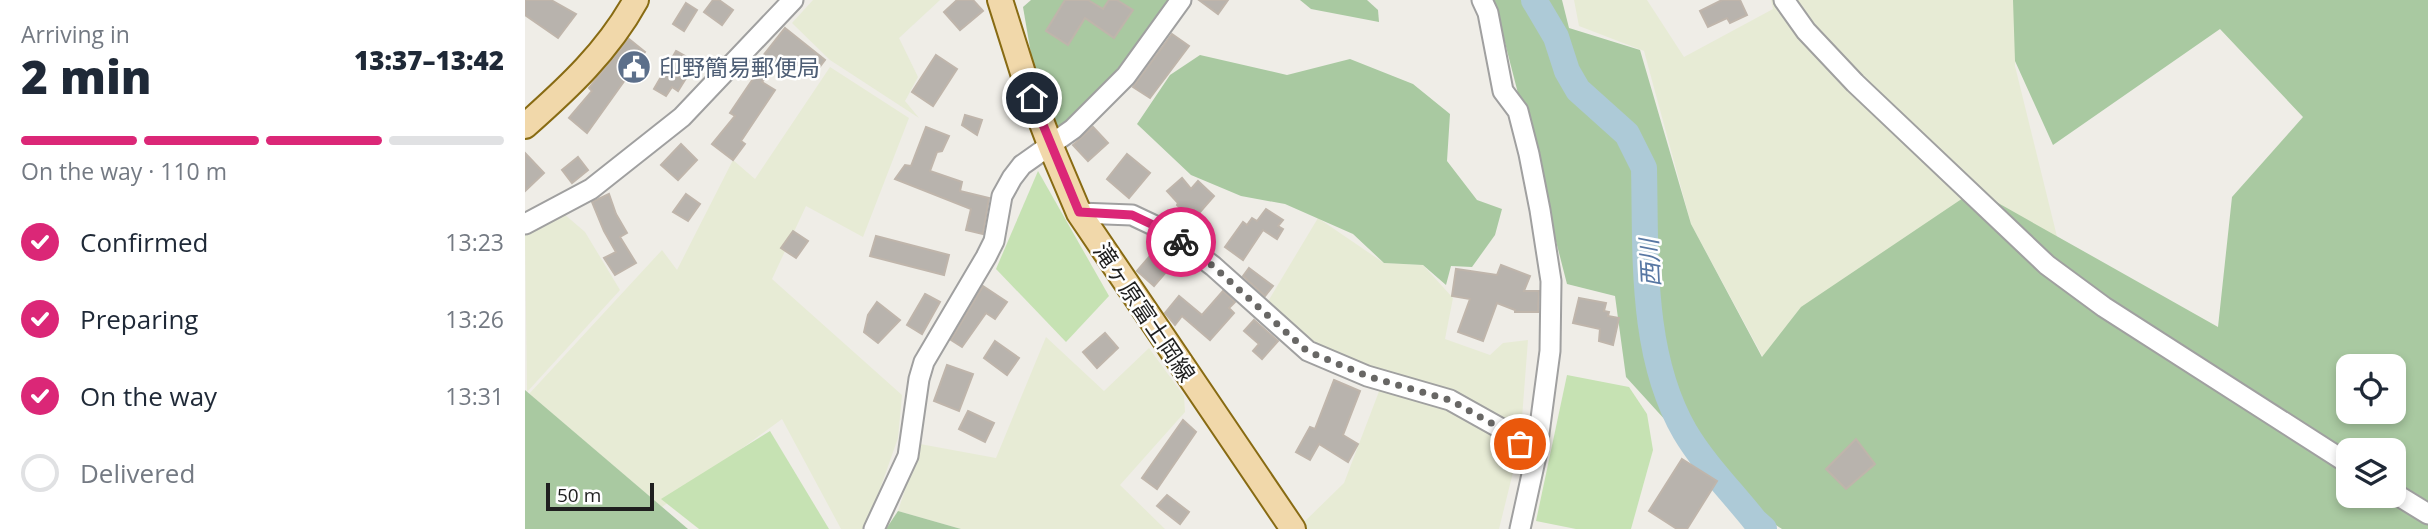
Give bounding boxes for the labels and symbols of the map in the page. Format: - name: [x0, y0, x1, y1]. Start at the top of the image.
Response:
- public building icon: 印野簡易郵便局: [615, 48, 653, 86]
- place label: 印野簡易郵便局: [659, 51, 820, 83]
- pin: [1002, 68, 1062, 128]
- courier: [1146, 207, 1216, 277]
- water label: 西川: [1631, 235, 1667, 288]
- street label: 滝ヶ原富士岡線: [1087, 236, 1203, 388]
- pin: [1490, 414, 1550, 474]
- scale bar: [546, 480, 655, 512]

